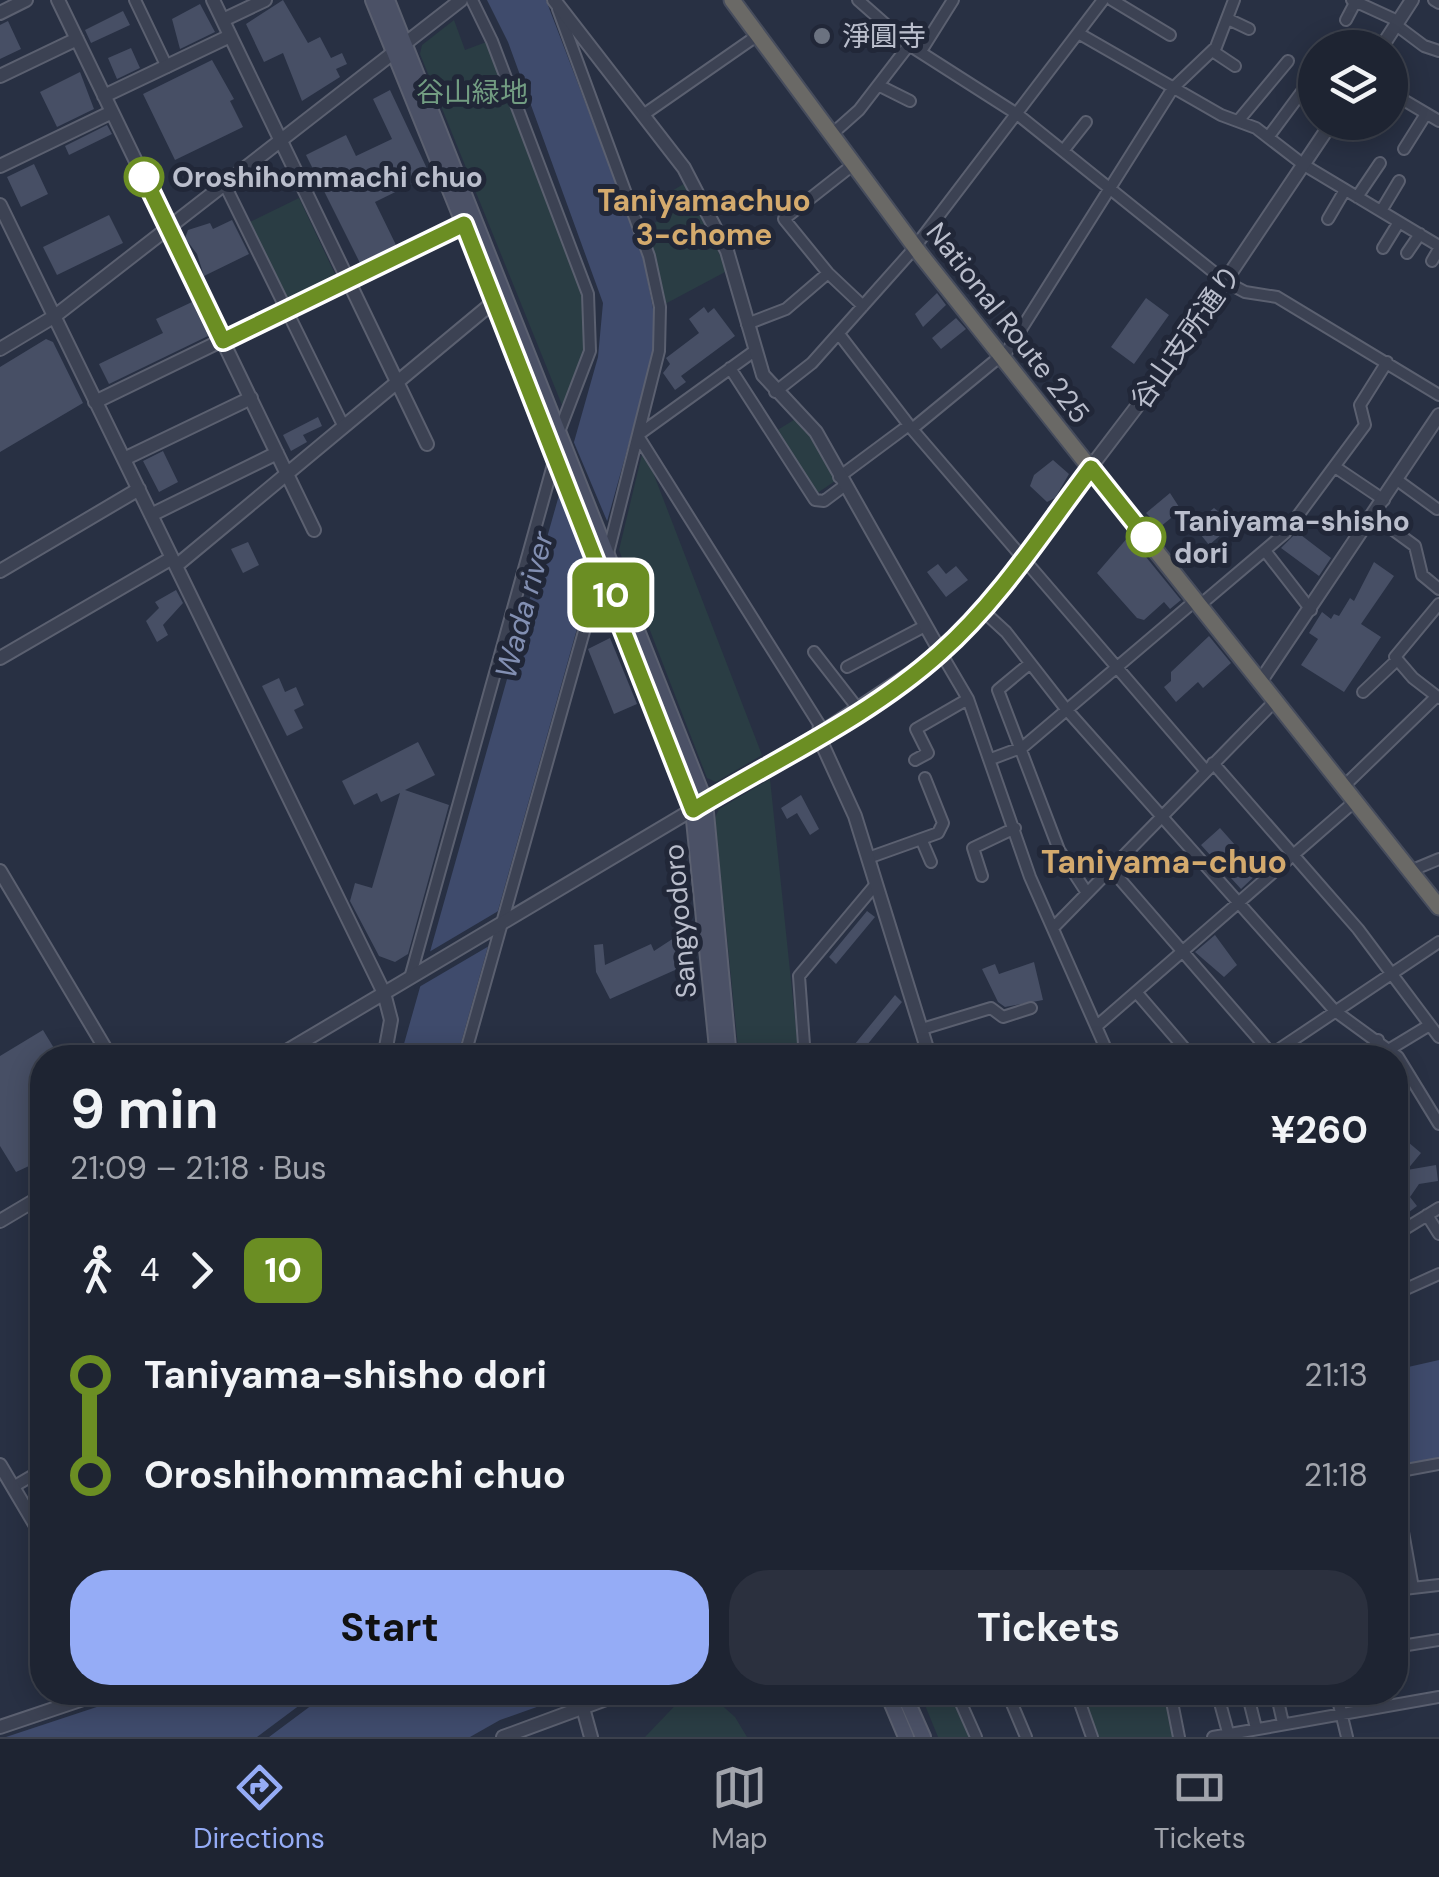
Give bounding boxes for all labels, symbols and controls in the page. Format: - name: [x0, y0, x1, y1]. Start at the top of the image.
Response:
- place label: 淨圓寺: [842, 18, 926, 55]
- marker: 淨圓寺: [811, 25, 833, 47]
- map controls: [1298, 30, 1408, 140]
- button: layers: [1298, 30, 1408, 140]
- park label: 谷山緑地: [416, 74, 528, 111]
- marker: Oroshihommachi chuo: [125, 158, 163, 196]
- place label: Oroshihommachi chuo: [172, 159, 483, 196]
- district label: Taniyamachuo 3-chome: [597, 181, 811, 254]
- street label: National Route 225: [918, 215, 1098, 431]
- street label: 谷山支所通り: [1123, 258, 1249, 416]
- place label: Taniyama-shisho dori: [1174, 503, 1410, 572]
- marker: Taniyama-shisho dori: [1127, 518, 1165, 556]
- water label: Wada river: [486, 526, 563, 683]
- line badge: 10: [566, 562, 656, 628]
- text: 10: [592, 572, 630, 618]
- district label: Taniyama-chuo: [1041, 841, 1287, 883]
- street label: Sangyodoro: [655, 842, 705, 1000]
- text: 9 min: [70, 1073, 219, 1145]
- text: ¥260: [1271, 1105, 1368, 1155]
- text: 21:09 – 21:18 · Bus: [70, 1147, 327, 1189]
- icon: walk: [70, 1243, 125, 1298]
- icon: forward: [174, 1243, 229, 1298]
- text: 10: [264, 1247, 302, 1293]
- text: 4: [140, 1249, 159, 1291]
- text: Taniyama-shisho dori: [144, 1350, 547, 1400]
- text: 21:13: [1304, 1354, 1368, 1396]
- text: Oroshihommachi chuo: [144, 1450, 566, 1500]
- text: 21:18: [1304, 1454, 1368, 1496]
- button: Start: [70, 1570, 709, 1685]
- button: Tickets: [729, 1570, 1368, 1685]
- tab: Directions: [193, 1760, 325, 1857]
- tab: Map: [711, 1760, 768, 1857]
- tab: Tickets: [1154, 1760, 1246, 1857]

